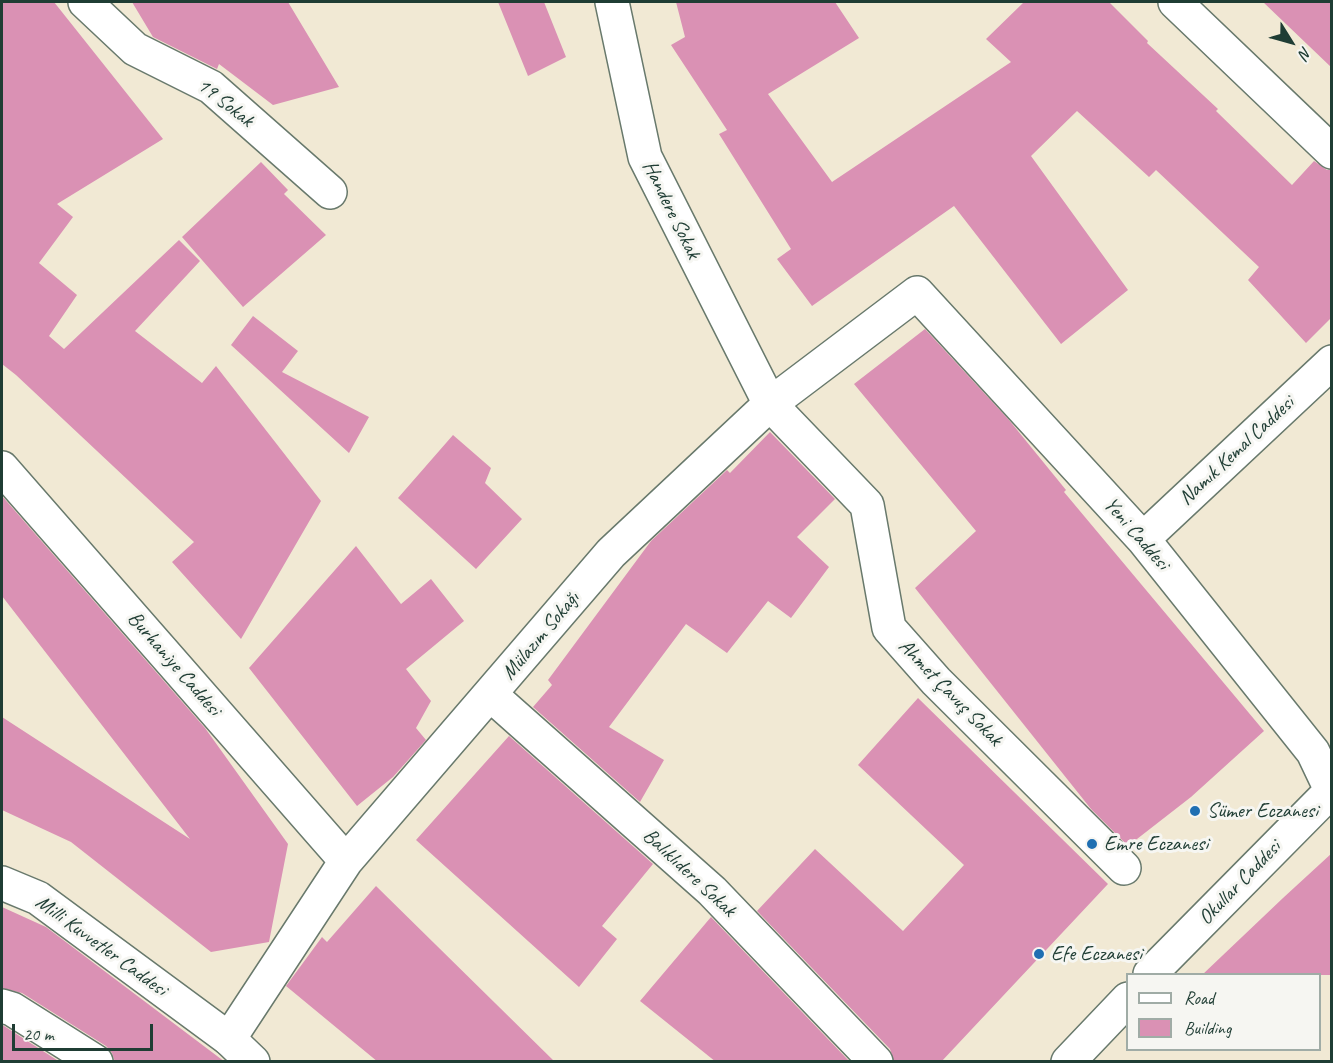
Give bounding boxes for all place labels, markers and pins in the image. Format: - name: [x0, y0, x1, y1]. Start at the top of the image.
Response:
- place label: Sümer Eczanesi: [1207, 798, 1318, 824]
- marker: Sümer Eczanesi: [1188, 804, 1202, 818]
- place label: Emre Eczanesi: [1104, 831, 1208, 857]
- marker: Emre Eczanesi: [1085, 837, 1099, 851]
- place label: Efe Eczanesi: [1051, 941, 1142, 967]
- marker: Efe Eczanesi: [1032, 947, 1046, 961]

